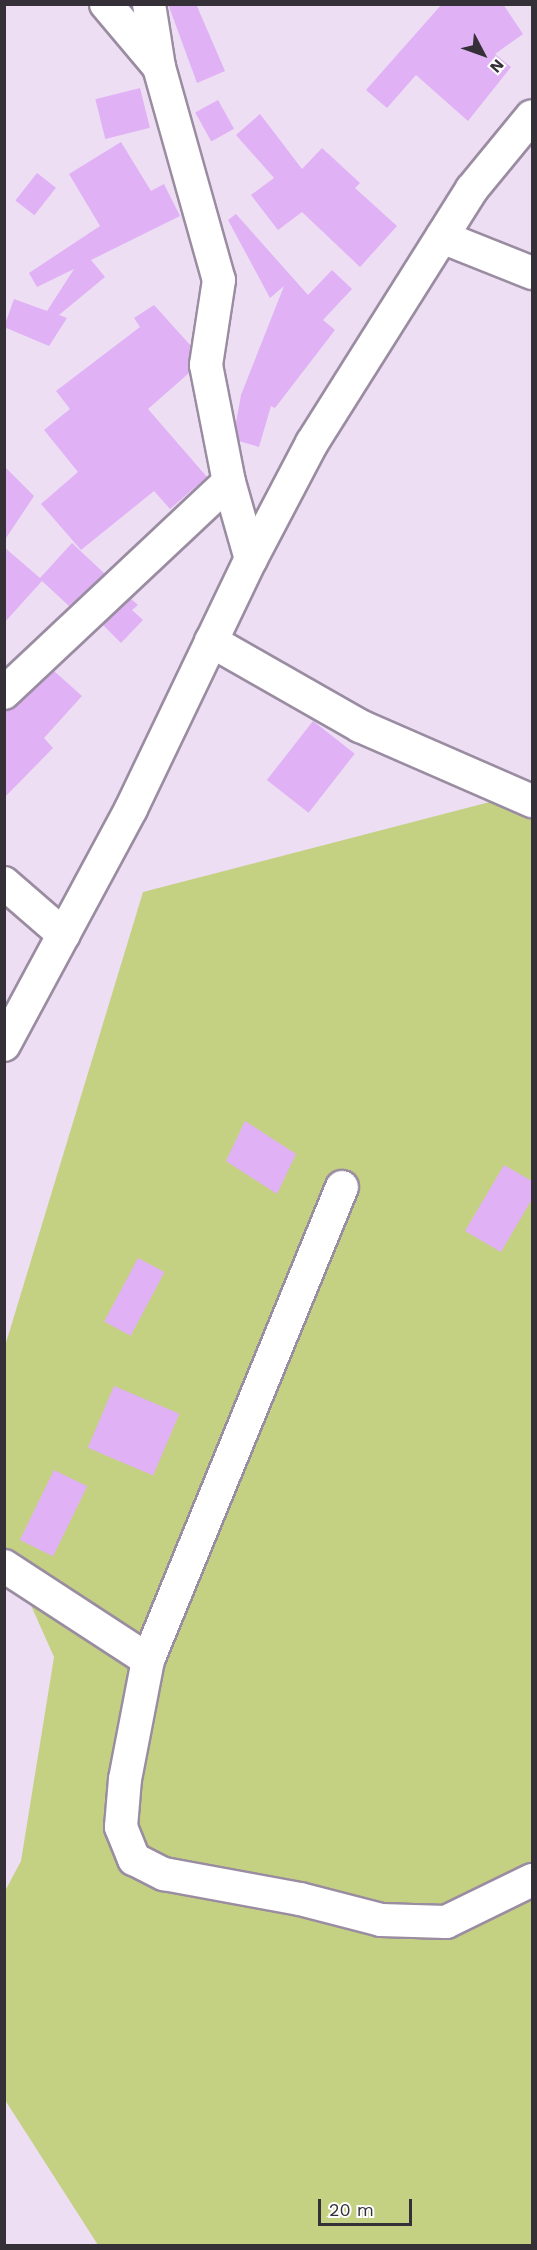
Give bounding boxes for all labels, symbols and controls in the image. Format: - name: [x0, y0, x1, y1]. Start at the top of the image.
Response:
- north arrow: [453, 24, 513, 84]
- text: N: [486, 55, 508, 77]
- scale bar: [321, 2187, 416, 2225]
- text: 20 m: [329, 2199, 374, 2220]

